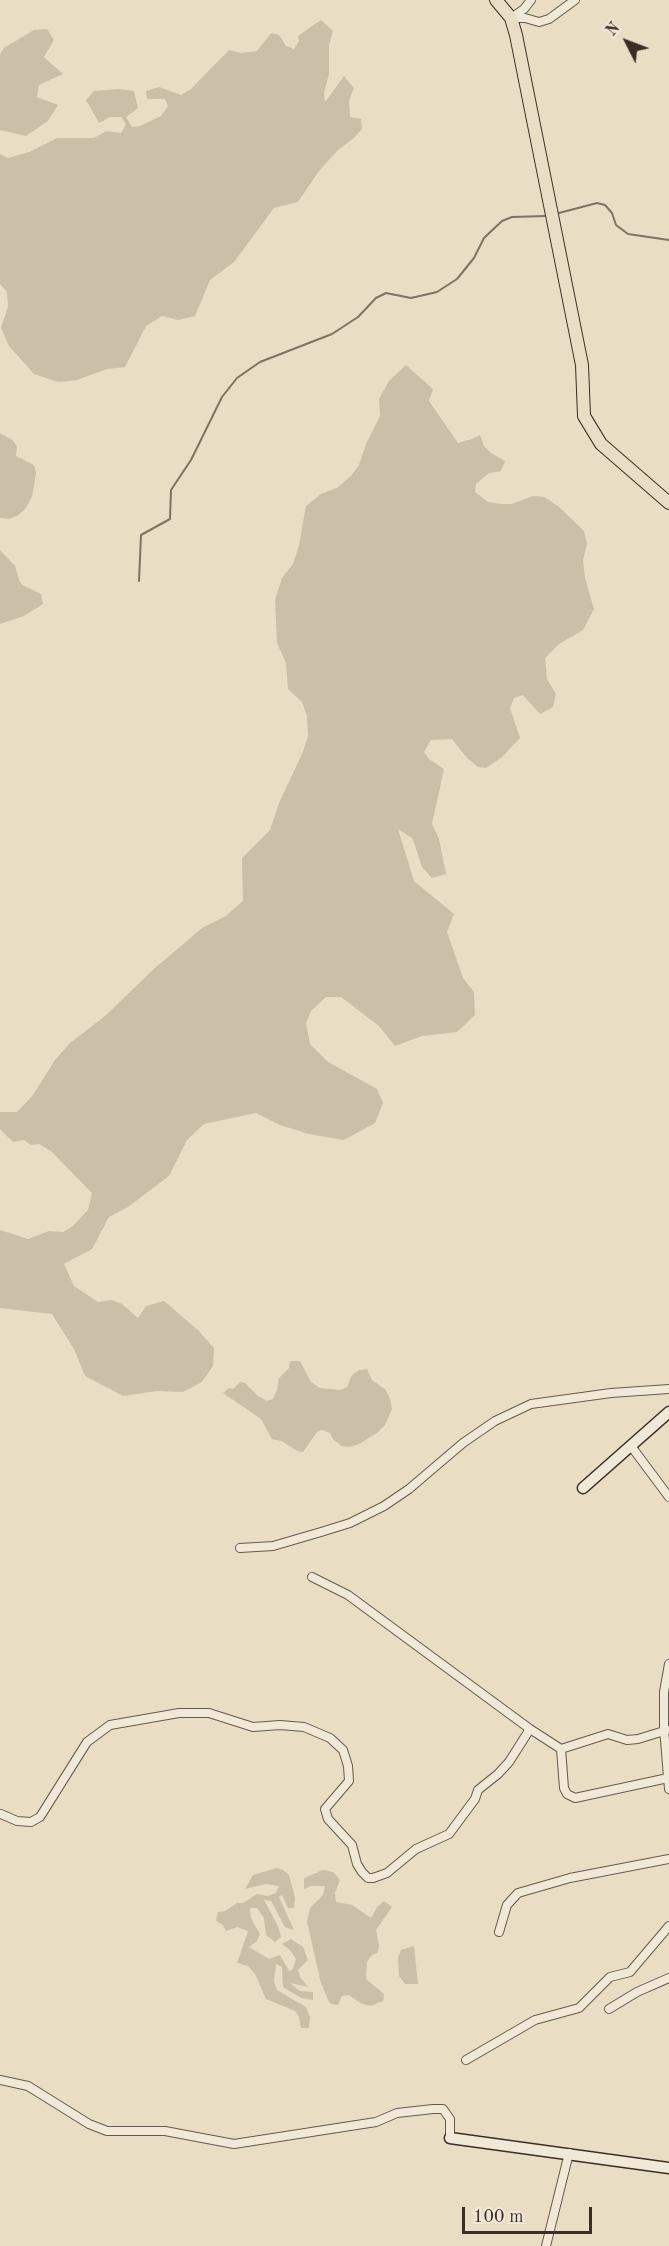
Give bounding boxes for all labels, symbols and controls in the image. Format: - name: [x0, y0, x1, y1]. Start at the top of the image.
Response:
- north arrow: [597, 12, 657, 72]
- text: N: [604, 20, 624, 40]
- scale bar: [465, 2195, 596, 2233]
- text: 100 m: [473, 2208, 524, 2226]

